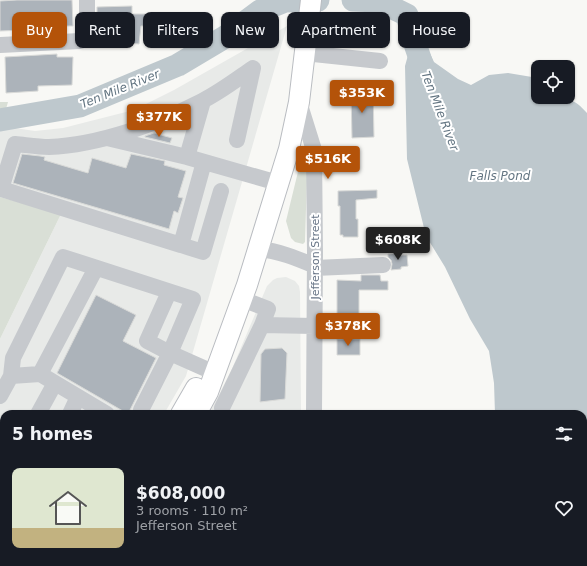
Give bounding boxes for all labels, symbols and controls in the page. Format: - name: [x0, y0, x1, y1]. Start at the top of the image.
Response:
- chip: Buy: [12, 12, 67, 48]
- chip: Rent: [75, 12, 135, 48]
- chip: Filters: [143, 12, 213, 48]
- chip: New: [221, 12, 279, 48]
- chip: Apartment: [287, 12, 390, 48]
- chip: House: [398, 12, 470, 48]
- map controls: [531, 60, 575, 104]
- button: locate: [531, 60, 575, 104]
- water label: Ten Mile River: [78, 66, 163, 111]
- water label: Ten Mile River: [418, 69, 462, 154]
- pin: $353K: [334, 80, 390, 114]
- text: $353K: [339, 85, 385, 100]
- pin: $377K: [131, 104, 187, 138]
- text: $377K: [136, 109, 182, 124]
- pin: $516K: [300, 146, 356, 180]
- text: $516K: [305, 151, 351, 166]
- water label: Falls Pond: [470, 169, 531, 183]
- street label: Jefferson Street: [309, 214, 322, 301]
- pin: $608K: [370, 227, 426, 261]
- text: $608K: [375, 232, 421, 247]
- pin: $378K: [320, 313, 376, 347]
- text: $378K: [325, 318, 371, 333]
- icon: filters: [553, 423, 575, 445]
- text: 5 homes: [12, 424, 93, 444]
- text: $608,000: [136, 483, 225, 503]
- icon: home: [44, 484, 92, 532]
- icon: heart: [553, 497, 575, 519]
- text: 3 rooms · 110 m²: [136, 503, 248, 518]
- text: Jefferson Street: [136, 518, 237, 533]

